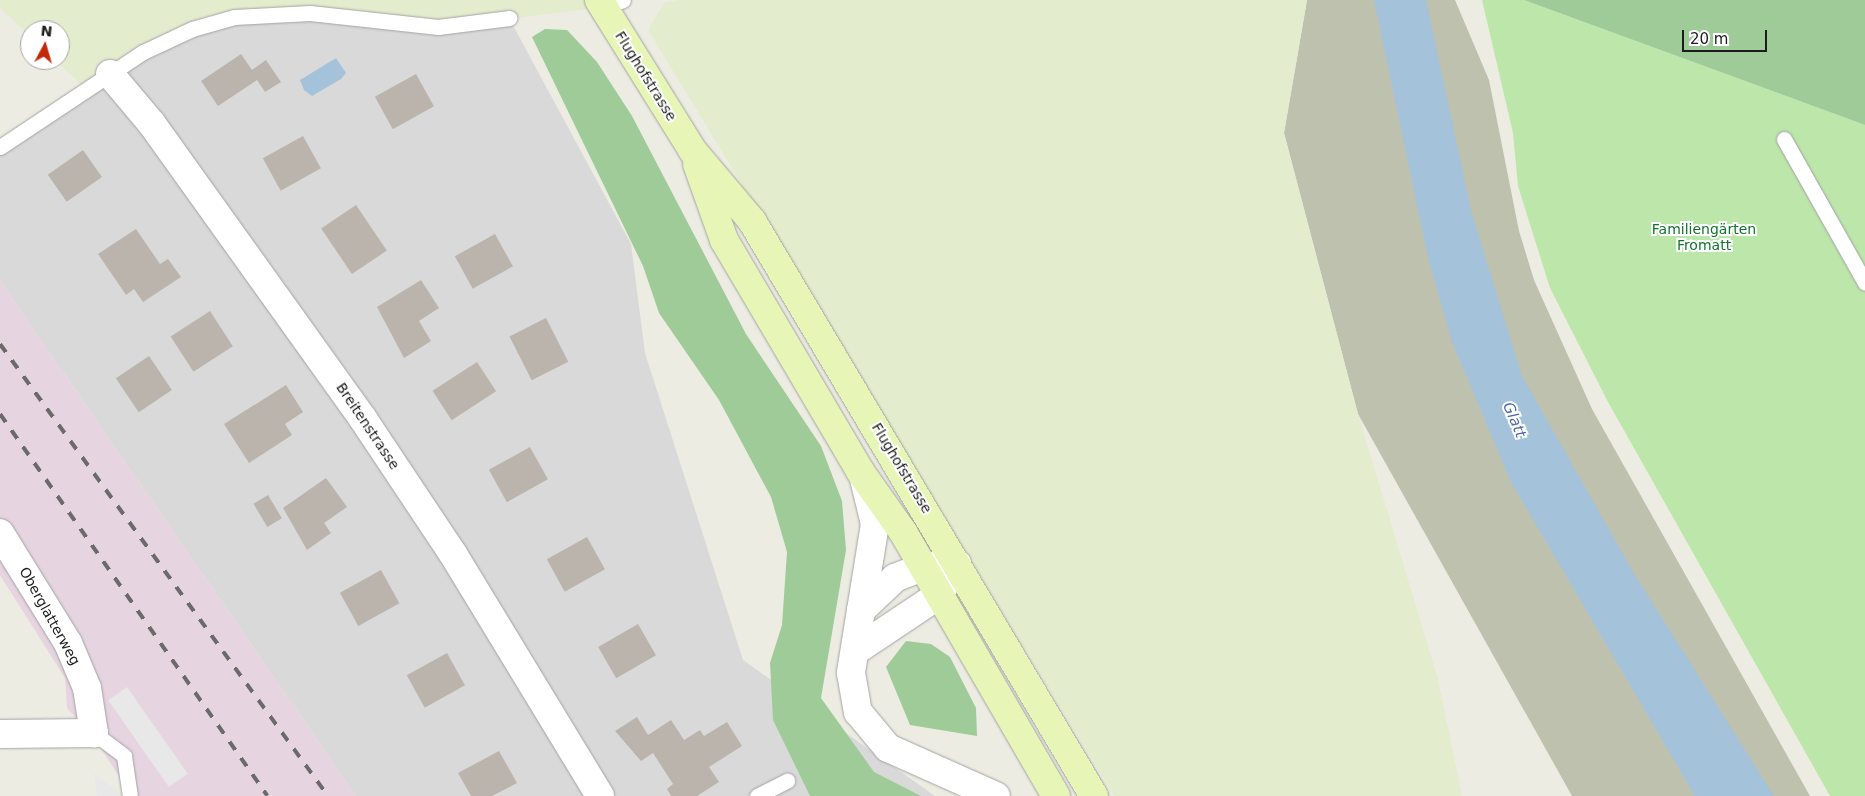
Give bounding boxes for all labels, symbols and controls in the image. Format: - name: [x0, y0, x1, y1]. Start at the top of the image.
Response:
- north arrow: [20, 20, 70, 70]
- scale bar: [1685, 20, 1770, 52]
- text: N: [40, 23, 53, 40]
- street label: Flughofstrasse: [612, 28, 680, 124]
- text: 20 m: [1690, 30, 1728, 48]
- park label: Familiengärten Fromatt: [1652, 221, 1756, 253]
- street label: Breitenstrasse: [333, 379, 403, 473]
- water label: Glatt: [1499, 400, 1529, 440]
- street label: Flughofstrasse: [868, 420, 936, 516]
- street label: Oberglatterweg: [16, 564, 84, 668]

